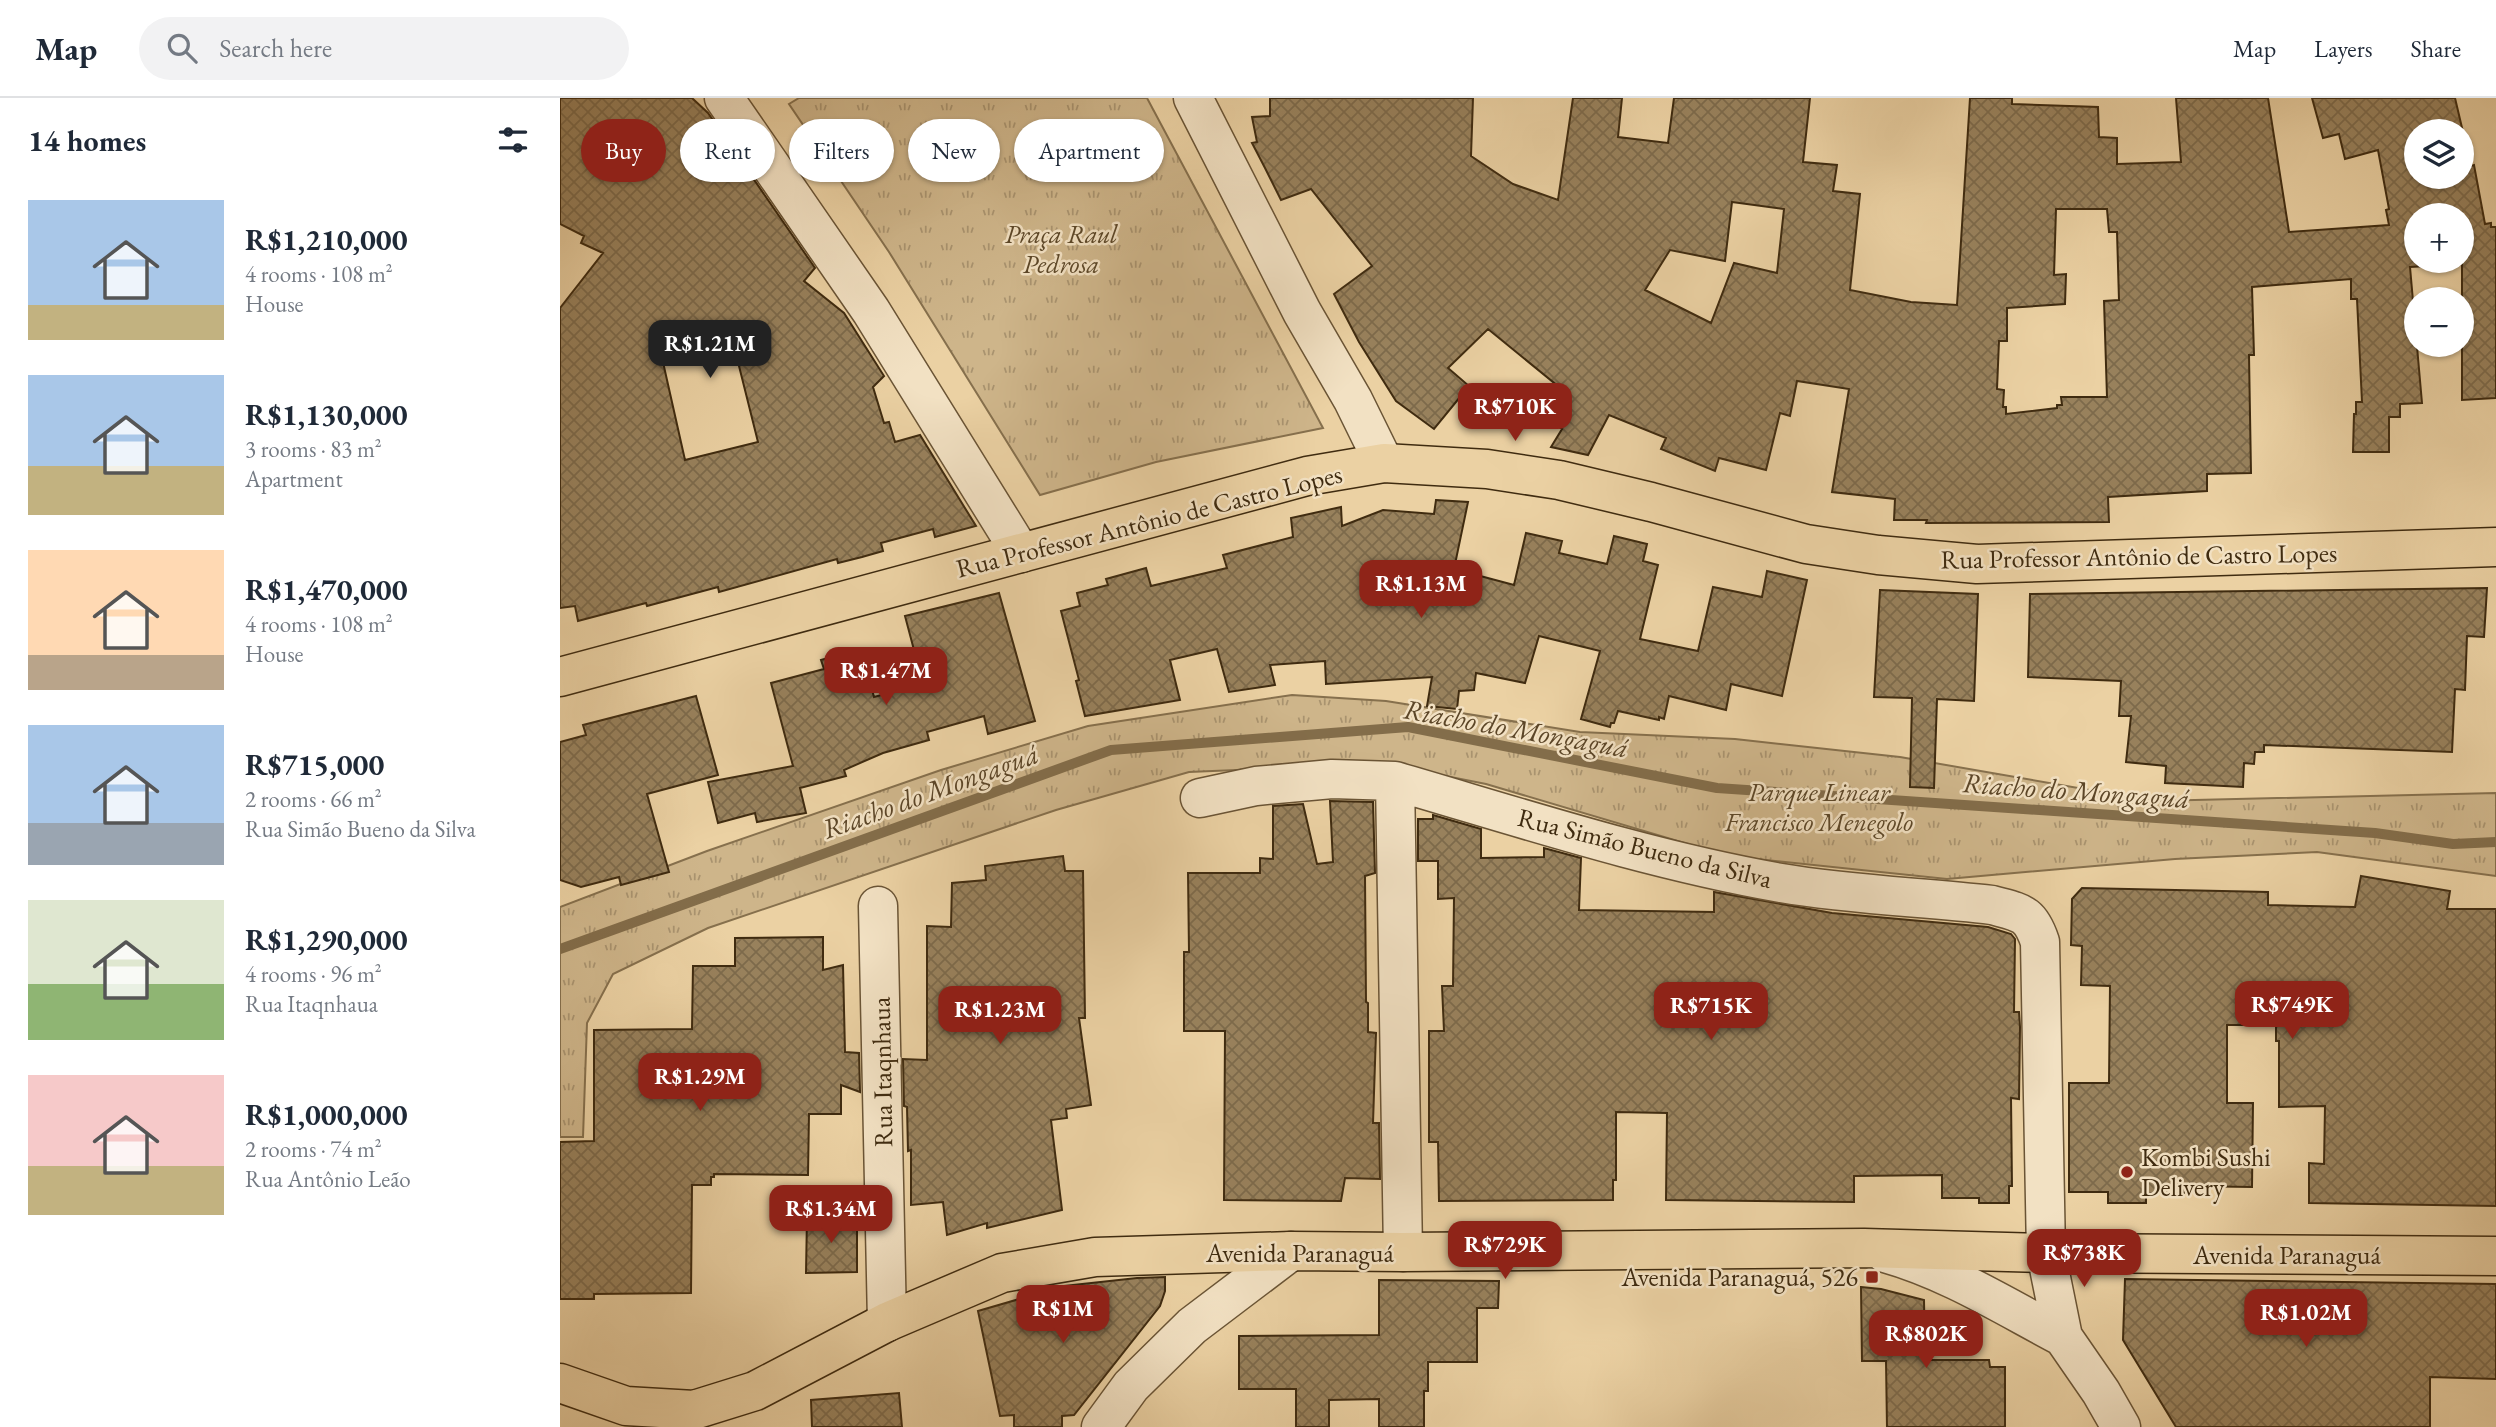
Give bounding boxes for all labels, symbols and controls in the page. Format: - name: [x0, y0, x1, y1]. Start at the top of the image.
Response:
- search box: [139, 17, 629, 80]
- text: Map: [35, 27, 97, 70]
- icon: search: [163, 29, 201, 67]
- text: Search here: [219, 31, 332, 65]
- text: Map: [2233, 33, 2276, 64]
- text: Layers: [2314, 33, 2373, 64]
- text: Share: [2411, 33, 2461, 64]
- chip: Buy: [581, 119, 666, 182]
- chip: Rent: [680, 119, 775, 182]
- chip: Filters: [789, 119, 894, 182]
- chip: New: [908, 119, 1000, 182]
- chip: Apartment: [1014, 119, 1164, 182]
- map controls: [2404, 119, 2474, 357]
- button: layers: [2404, 119, 2474, 189]
- text: 14 homes: [28, 121, 146, 160]
- icon: filters: [494, 121, 532, 159]
- button: +: [2404, 203, 2474, 273]
- park label: Praça Raul Pedrosa: [1005, 217, 1118, 281]
- text: R$1,210,000: [245, 220, 408, 259]
- icon: home: [84, 228, 168, 312]
- text: 4 rooms · 108 m²: [245, 259, 393, 289]
- button: −: [2404, 287, 2474, 357]
- text: House: [245, 289, 304, 319]
- pin: R$1.21M: [645, 320, 775, 380]
- text: R$1.21M: [664, 328, 756, 358]
- pin: R$710K: [1458, 384, 1572, 443]
- text: R$710K: [1474, 391, 1556, 421]
- text: R$1,130,000: [245, 395, 408, 434]
- icon: home: [84, 403, 168, 487]
- text: 3 rooms · 83 m²: [245, 434, 382, 464]
- street label: Rua Professor Antônio de Castro Lopes: [952, 457, 1346, 585]
- text: Apartment: [245, 464, 343, 494]
- street label: Rua Professor Antônio de Castro Lopes: [1940, 536, 2338, 576]
- pin: R$1.13M: [1356, 560, 1486, 620]
- text: R$1.13M: [1375, 568, 1467, 598]
- text: R$1,470,000: [245, 570, 408, 609]
- icon: home: [84, 578, 168, 662]
- text: 4 rooms · 108 m²: [245, 609, 393, 639]
- text: House: [245, 639, 304, 669]
- pin: R$1.47M: [821, 648, 951, 707]
- text: R$1.47M: [840, 655, 932, 685]
- water label: Riacho do Mongaguá: [1401, 691, 1631, 766]
- water label: Riacho do Mongaguá: [817, 735, 1043, 847]
- text: R$715,000: [245, 745, 384, 784]
- icon: home: [84, 753, 168, 837]
- water label: Riacho do Mongaguá: [1961, 764, 2191, 816]
- park label: Parque Linear Francisco Menegolo: [1724, 775, 1913, 839]
- text: 2 rooms · 66 m²: [245, 784, 382, 814]
- street label: Rua Simão Bueno da Silva: [1514, 800, 1776, 896]
- text: Rua Simão Bueno da Silva: [245, 814, 476, 844]
- text: R$1,290,000: [245, 920, 408, 959]
- icon: home: [84, 928, 168, 1012]
- text: 4 rooms · 96 m²: [245, 959, 382, 989]
- pin: R$715K: [1654, 982, 1768, 1042]
- pin: R$749K: [2235, 982, 2349, 1041]
- pin: R$1.23M: [935, 986, 1065, 1046]
- text: Rua Itaqnhaua: [245, 989, 378, 1019]
- text: R$749K: [2251, 989, 2333, 1019]
- text: R$715K: [1670, 990, 1752, 1020]
- text: R$1.23M: [954, 994, 1046, 1024]
- street label: Rua Itaqnhaua: [864, 996, 900, 1147]
- pin: R$1.29M: [635, 1054, 765, 1113]
- text: R$1.29M: [654, 1061, 746, 1091]
- text: R$1,000,000: [245, 1095, 408, 1134]
- icon: home: [84, 1103, 168, 1187]
- text: 2 rooms · 74 m²: [245, 1134, 382, 1164]
- place label: Kombi Sushi Delivery: [2141, 1140, 2271, 1204]
- text: Rua Antônio Leão: [245, 1164, 411, 1194]
- marker: Kombi Sushi Delivery: [2119, 1164, 2135, 1180]
- pin: R$1.34M: [766, 1186, 896, 1245]
- text: R$1.34M: [785, 1193, 877, 1223]
- pin: R$729K: [1448, 1222, 1562, 1281]
- text: R$729K: [1464, 1229, 1546, 1259]
- pin: R$738K: [2027, 1230, 2141, 1289]
- street label: Avenida Paranaguá: [1205, 1236, 1395, 1270]
- text: R$738K: [2043, 1237, 2125, 1267]
- street label: Avenida Paranaguá: [2192, 1238, 2382, 1272]
- place label: Avenida Paranaguá, 526: [1621, 1260, 1858, 1294]
- marker: Avenida Paranaguá, 526: [1864, 1269, 1880, 1285]
- pin: R$1M: [1022, 1286, 1104, 1345]
- pin: R$1.02M: [2241, 1290, 2371, 1349]
- text: R$1M: [1032, 1293, 1094, 1323]
- text: R$1.02M: [2260, 1297, 2352, 1327]
- pin: R$802K: [1869, 1310, 1983, 1370]
- text: R$802K: [1885, 1318, 1967, 1348]

